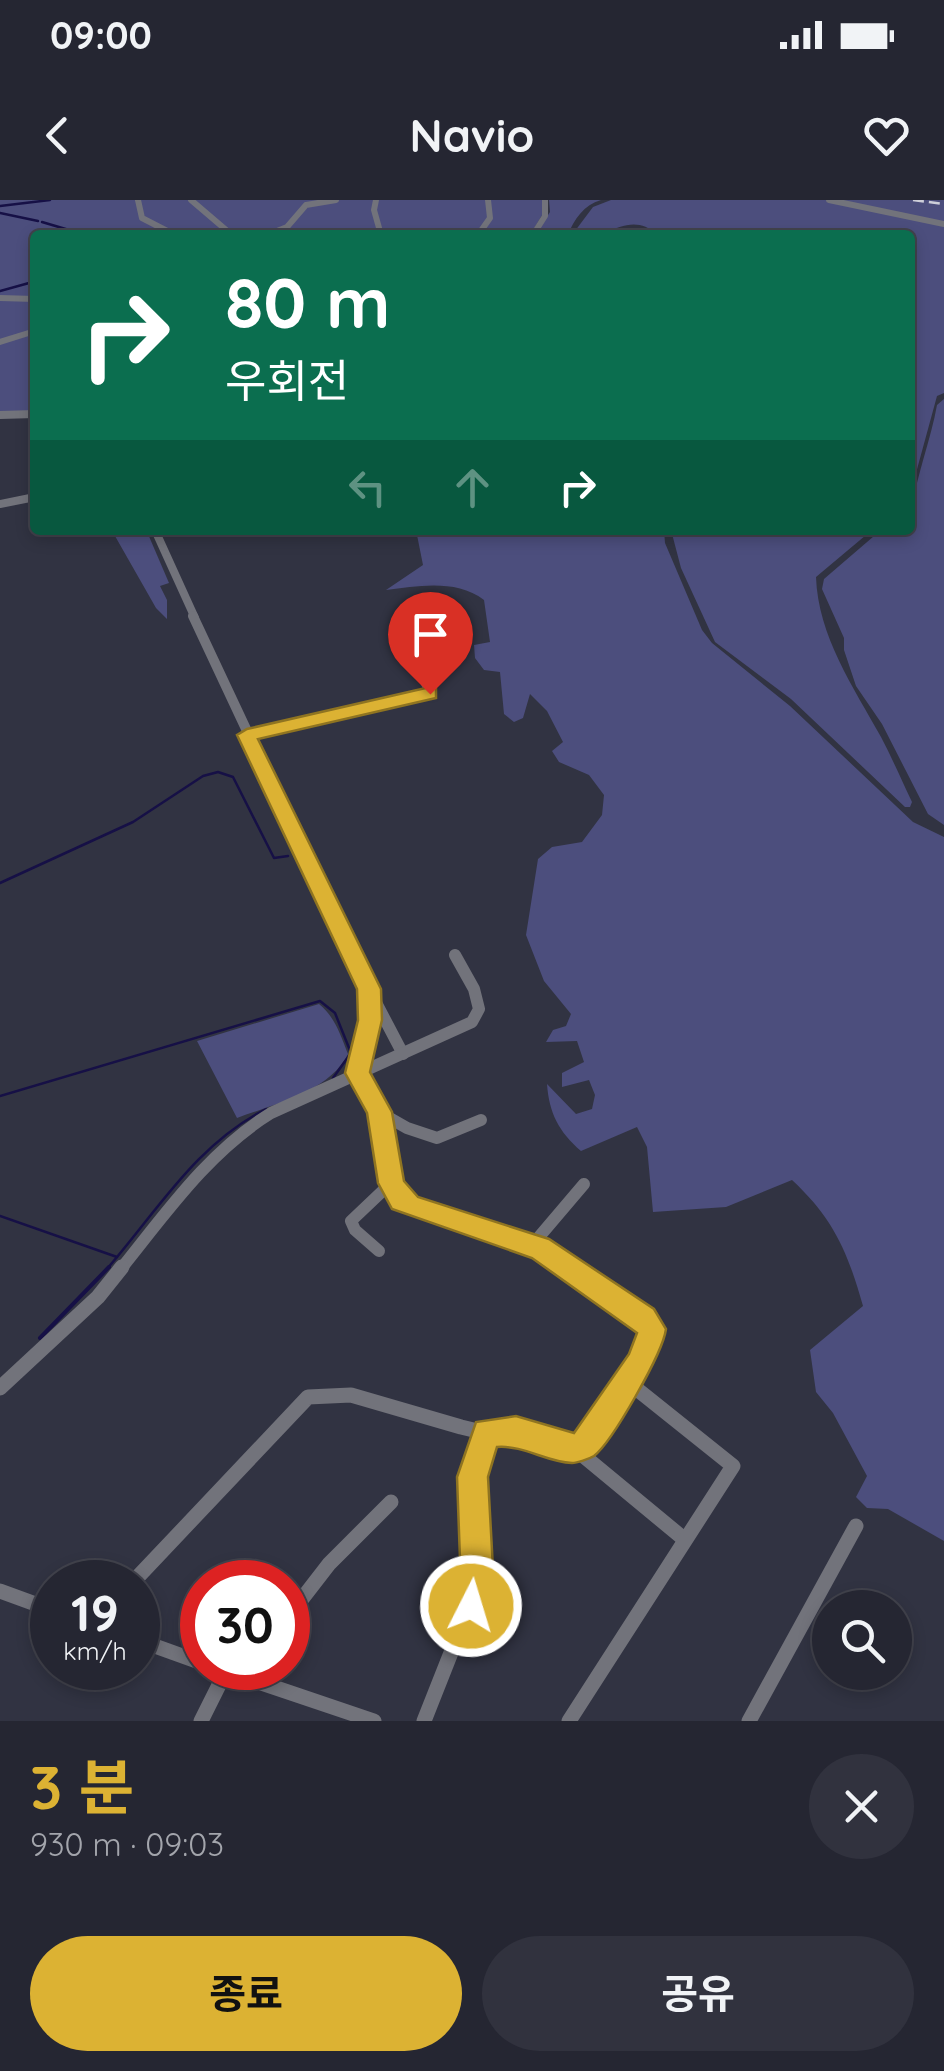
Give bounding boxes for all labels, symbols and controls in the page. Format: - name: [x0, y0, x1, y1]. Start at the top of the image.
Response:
- text: 09:00: [50, 11, 152, 59]
- text: Navio: [410, 107, 534, 163]
- icon: back: [30, 108, 85, 163]
- icon: heart: [859, 108, 914, 163]
- text: 80 m: [225, 258, 390, 346]
- icon: right: [60, 270, 190, 400]
- text: 우회전: [225, 352, 349, 408]
- icon: left: [340, 460, 395, 515]
- icon: ahead: [445, 460, 500, 515]
- icon: right: [550, 460, 605, 515]
- pin: [388, 592, 473, 695]
- icon: arrive: [403, 607, 458, 662]
- position arrow: [419, 1554, 523, 1658]
- speed limit sign: 30: [180, 1560, 310, 1690]
- text: 19: [71, 1581, 119, 1644]
- map controls: [812, 1590, 912, 1690]
- button: search: [812, 1590, 912, 1690]
- text: km/h: [63, 1635, 127, 1666]
- text: 3 분: [30, 1749, 134, 1824]
- button: close: [809, 1754, 914, 1859]
- text: 930 m · 09:03: [30, 1824, 224, 1864]
- button: 종료: [30, 1936, 462, 2051]
- button: 공유: [482, 1936, 914, 2051]

